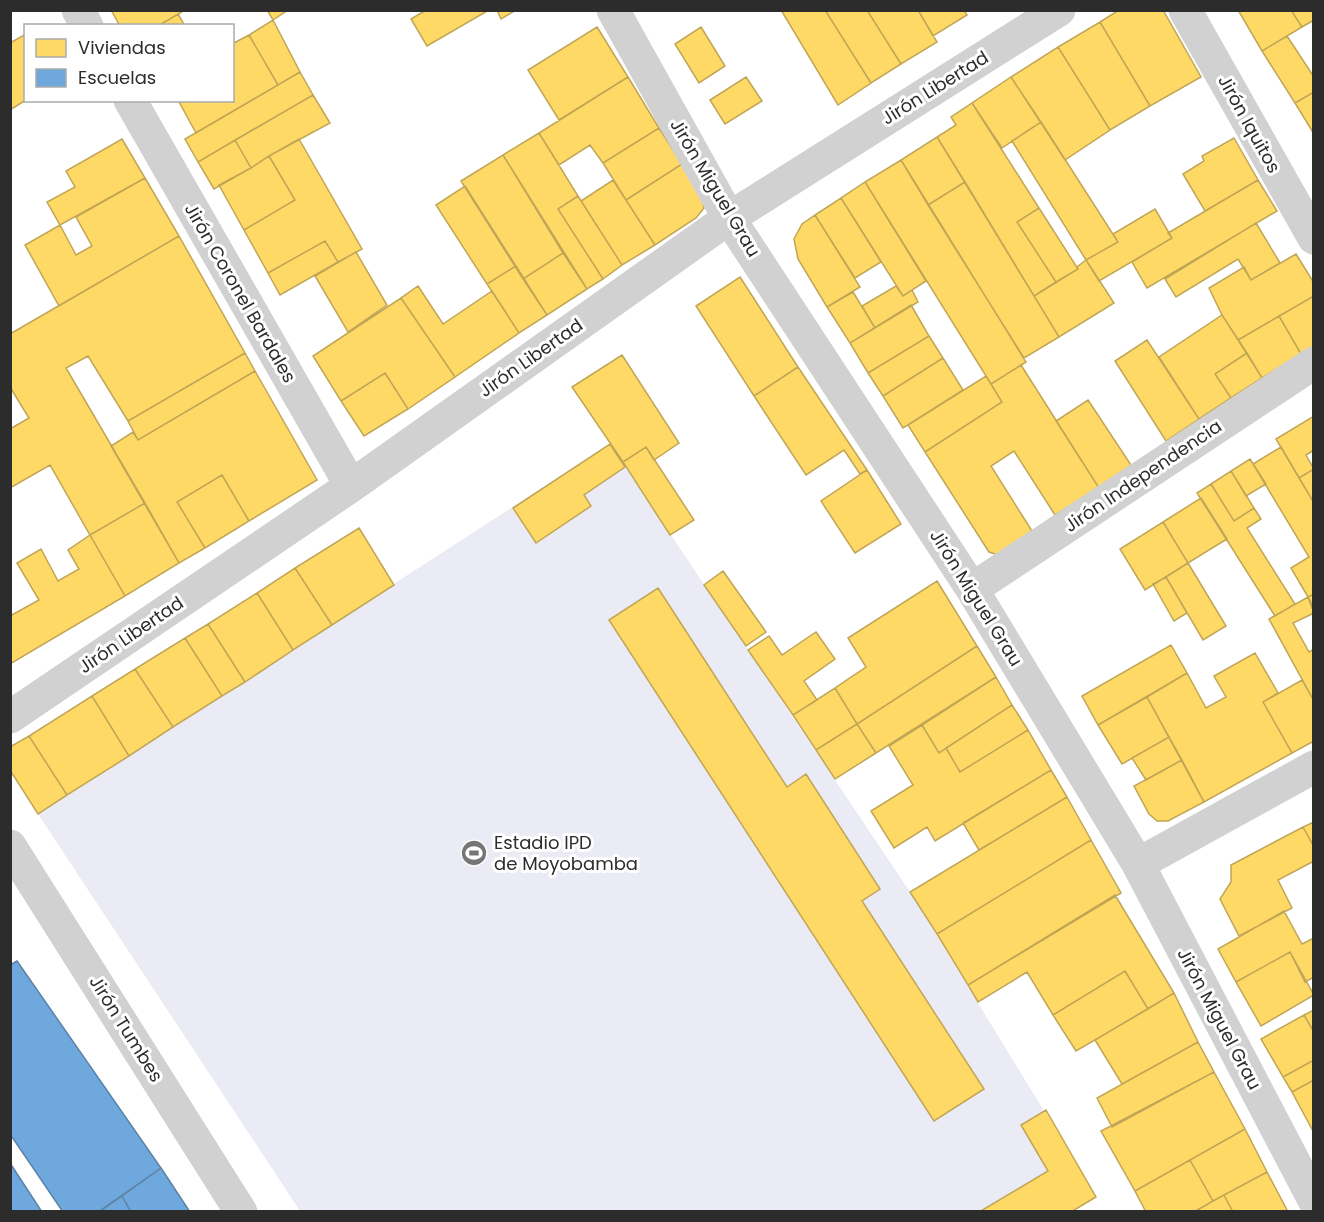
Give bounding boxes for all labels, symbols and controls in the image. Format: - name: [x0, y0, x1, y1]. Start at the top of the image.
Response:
- legend: [24, 24, 234, 102]
- text: Viviendas: [78, 35, 166, 60]
- street label: Jirón Libertad: [877, 45, 993, 130]
- text: Escuelas: [78, 65, 156, 90]
- street label: Jirón Iquitos: [1212, 70, 1287, 177]
- street label: Jirón Miguel Grau: [664, 114, 767, 261]
- street label: Jirón Coronel Bardales: [179, 198, 302, 387]
- street label: Jirón Libertad: [474, 312, 588, 403]
- street label: Jirón Independencia: [1059, 413, 1226, 538]
- street label: Jirón Miguel Grau: [924, 525, 1029, 671]
- street label: Jirón Libertad: [73, 590, 188, 679]
- place label: Estadio IPD de Moyobamba: [494, 830, 638, 876]
- sports icon: Estadio IPD de Moyobamba: [459, 838, 489, 868]
- street label: Jirón Miguel Grau: [1172, 944, 1267, 1094]
- street label: Jirón Tumbes: [84, 971, 169, 1087]

